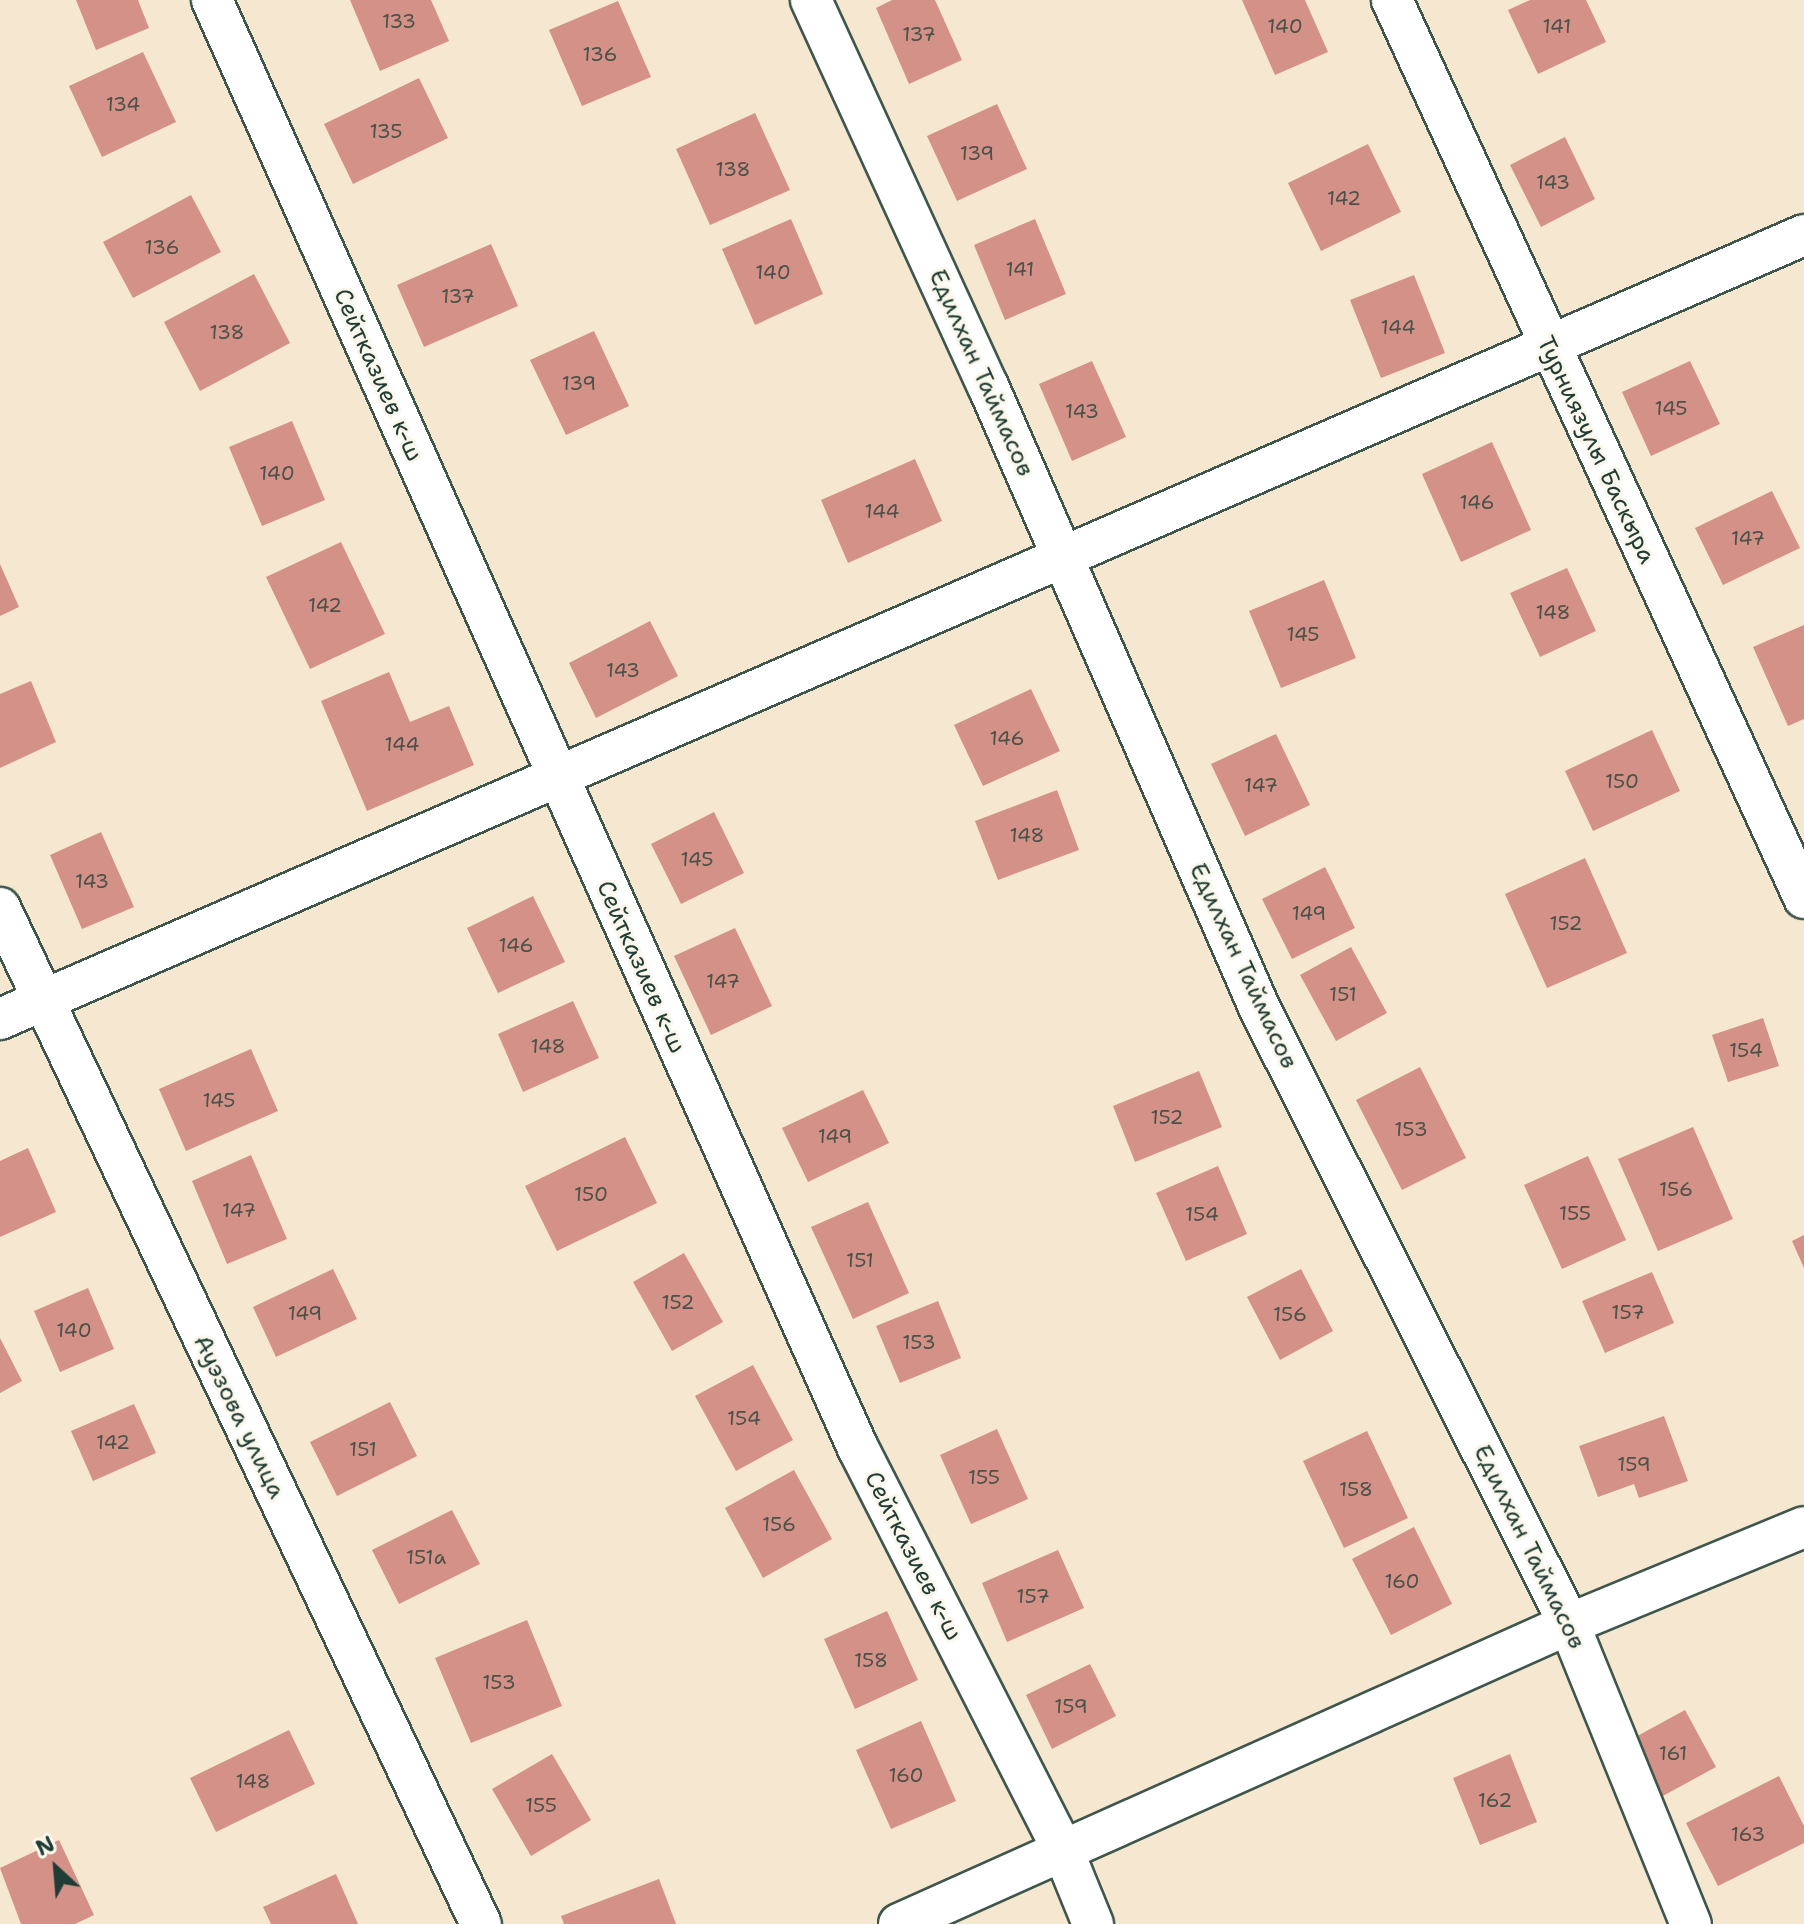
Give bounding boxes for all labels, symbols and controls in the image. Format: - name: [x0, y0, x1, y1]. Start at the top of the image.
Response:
- house number: 133: [382, 9, 416, 33]
- house number: 140: [1267, 14, 1303, 38]
- house number: 141: [1543, 14, 1571, 38]
- house number: 137: [902, 22, 936, 46]
- house number: 136: [583, 42, 617, 66]
- house number: 134: [106, 92, 140, 116]
- house number: 135: [369, 119, 403, 143]
- house number: 139: [960, 141, 994, 165]
- house number: 138: [716, 157, 750, 181]
- house number: 143: [1536, 170, 1570, 194]
- house number: 142: [1327, 186, 1361, 210]
- house number: 136: [145, 235, 179, 259]
- house number: 141: [1006, 257, 1034, 281]
- house number: 140: [755, 260, 791, 284]
- street label: Едилхан Таймасов: [922, 265, 1040, 481]
- street label: Сейтказиев к-ш: [327, 284, 429, 466]
- house number: 137: [441, 284, 475, 308]
- house number: 144: [1381, 315, 1415, 339]
- house number: 138: [210, 320, 244, 344]
- street label: Турниязулы Баскыра: [1531, 332, 1661, 568]
- house number: 139: [562, 371, 596, 395]
- house number: 145: [1654, 396, 1688, 420]
- house number: 143: [1065, 399, 1099, 423]
- house number: 140: [259, 461, 295, 485]
- house number: 146: [1459, 490, 1495, 514]
- house number: 144: [865, 499, 899, 523]
- house number: 147: [1731, 526, 1765, 550]
- house number: 142: [308, 593, 342, 617]
- house number: 148: [1536, 600, 1570, 624]
- house number: 145: [1286, 622, 1320, 646]
- house number: 143: [606, 658, 640, 682]
- house number: 146: [989, 726, 1025, 750]
- house number: 144: [385, 732, 419, 756]
- house number: 150: [1605, 769, 1639, 793]
- house number: 147: [1244, 773, 1278, 797]
- house number: 148: [1010, 823, 1044, 847]
- house number: 145: [680, 847, 714, 871]
- street label: Едилхан Таймасов: [1183, 859, 1303, 1073]
- house number: 143: [75, 869, 109, 893]
- street label: Сейтказиев к-ш: [590, 876, 692, 1058]
- house number: 149: [1292, 901, 1326, 925]
- house number: 152: [1549, 911, 1583, 935]
- house number: 146: [498, 933, 534, 957]
- house number: 147: [706, 969, 740, 993]
- house number: 151: [1329, 982, 1357, 1006]
- house number: 148: [531, 1034, 565, 1058]
- house number: 154: [1729, 1038, 1763, 1062]
- house number: 145: [202, 1088, 236, 1112]
- house number: 152: [1150, 1105, 1184, 1129]
- house number: 153: [1394, 1117, 1428, 1141]
- house number: 149: [818, 1124, 852, 1148]
- house number: 156: [1659, 1177, 1693, 1201]
- house number: 150: [574, 1182, 608, 1206]
- house number: 147: [222, 1198, 256, 1222]
- house number: 155: [1559, 1201, 1591, 1225]
- house number: 154: [1185, 1202, 1219, 1226]
- house number: 151: [846, 1248, 874, 1272]
- house number: 152: [661, 1290, 695, 1314]
- house number: 157: [1611, 1300, 1645, 1324]
- house number: 149: [288, 1301, 322, 1325]
- house number: 156: [1273, 1302, 1307, 1326]
- house number: 140: [56, 1318, 92, 1342]
- house number: 153: [902, 1330, 936, 1354]
- street label: Ауэзова улица: [187, 1331, 291, 1503]
- house number: 154: [727, 1406, 761, 1430]
- house number: 142: [96, 1430, 130, 1454]
- house number: 151: [349, 1437, 377, 1461]
- street label: Едилхан Таймасов: [1467, 1440, 1591, 1654]
- house number: 159: [1617, 1452, 1651, 1476]
- house number: 155: [968, 1465, 1000, 1489]
- street label: Сейтказиев к-ш: [858, 1467, 968, 1645]
- house number: 158: [1339, 1477, 1373, 1501]
- house number: 156: [762, 1512, 796, 1536]
- house number: 151а: [406, 1545, 446, 1569]
- house number: 160: [1384, 1569, 1420, 1593]
- house number: 157: [1016, 1584, 1050, 1608]
- house number: 158: [854, 1648, 888, 1672]
- house number: 153: [482, 1670, 516, 1694]
- house number: 159: [1054, 1694, 1088, 1718]
- house number: 161: [1659, 1741, 1687, 1765]
- house number: 160: [888, 1763, 924, 1787]
- house number: 148: [236, 1769, 270, 1793]
- house number: 162: [1478, 1788, 1512, 1812]
- house number: 155: [525, 1793, 557, 1817]
- house number: 163: [1731, 1822, 1765, 1846]
- north arrow: [16, 1828, 96, 1908]
- text: N: [31, 1829, 59, 1863]

